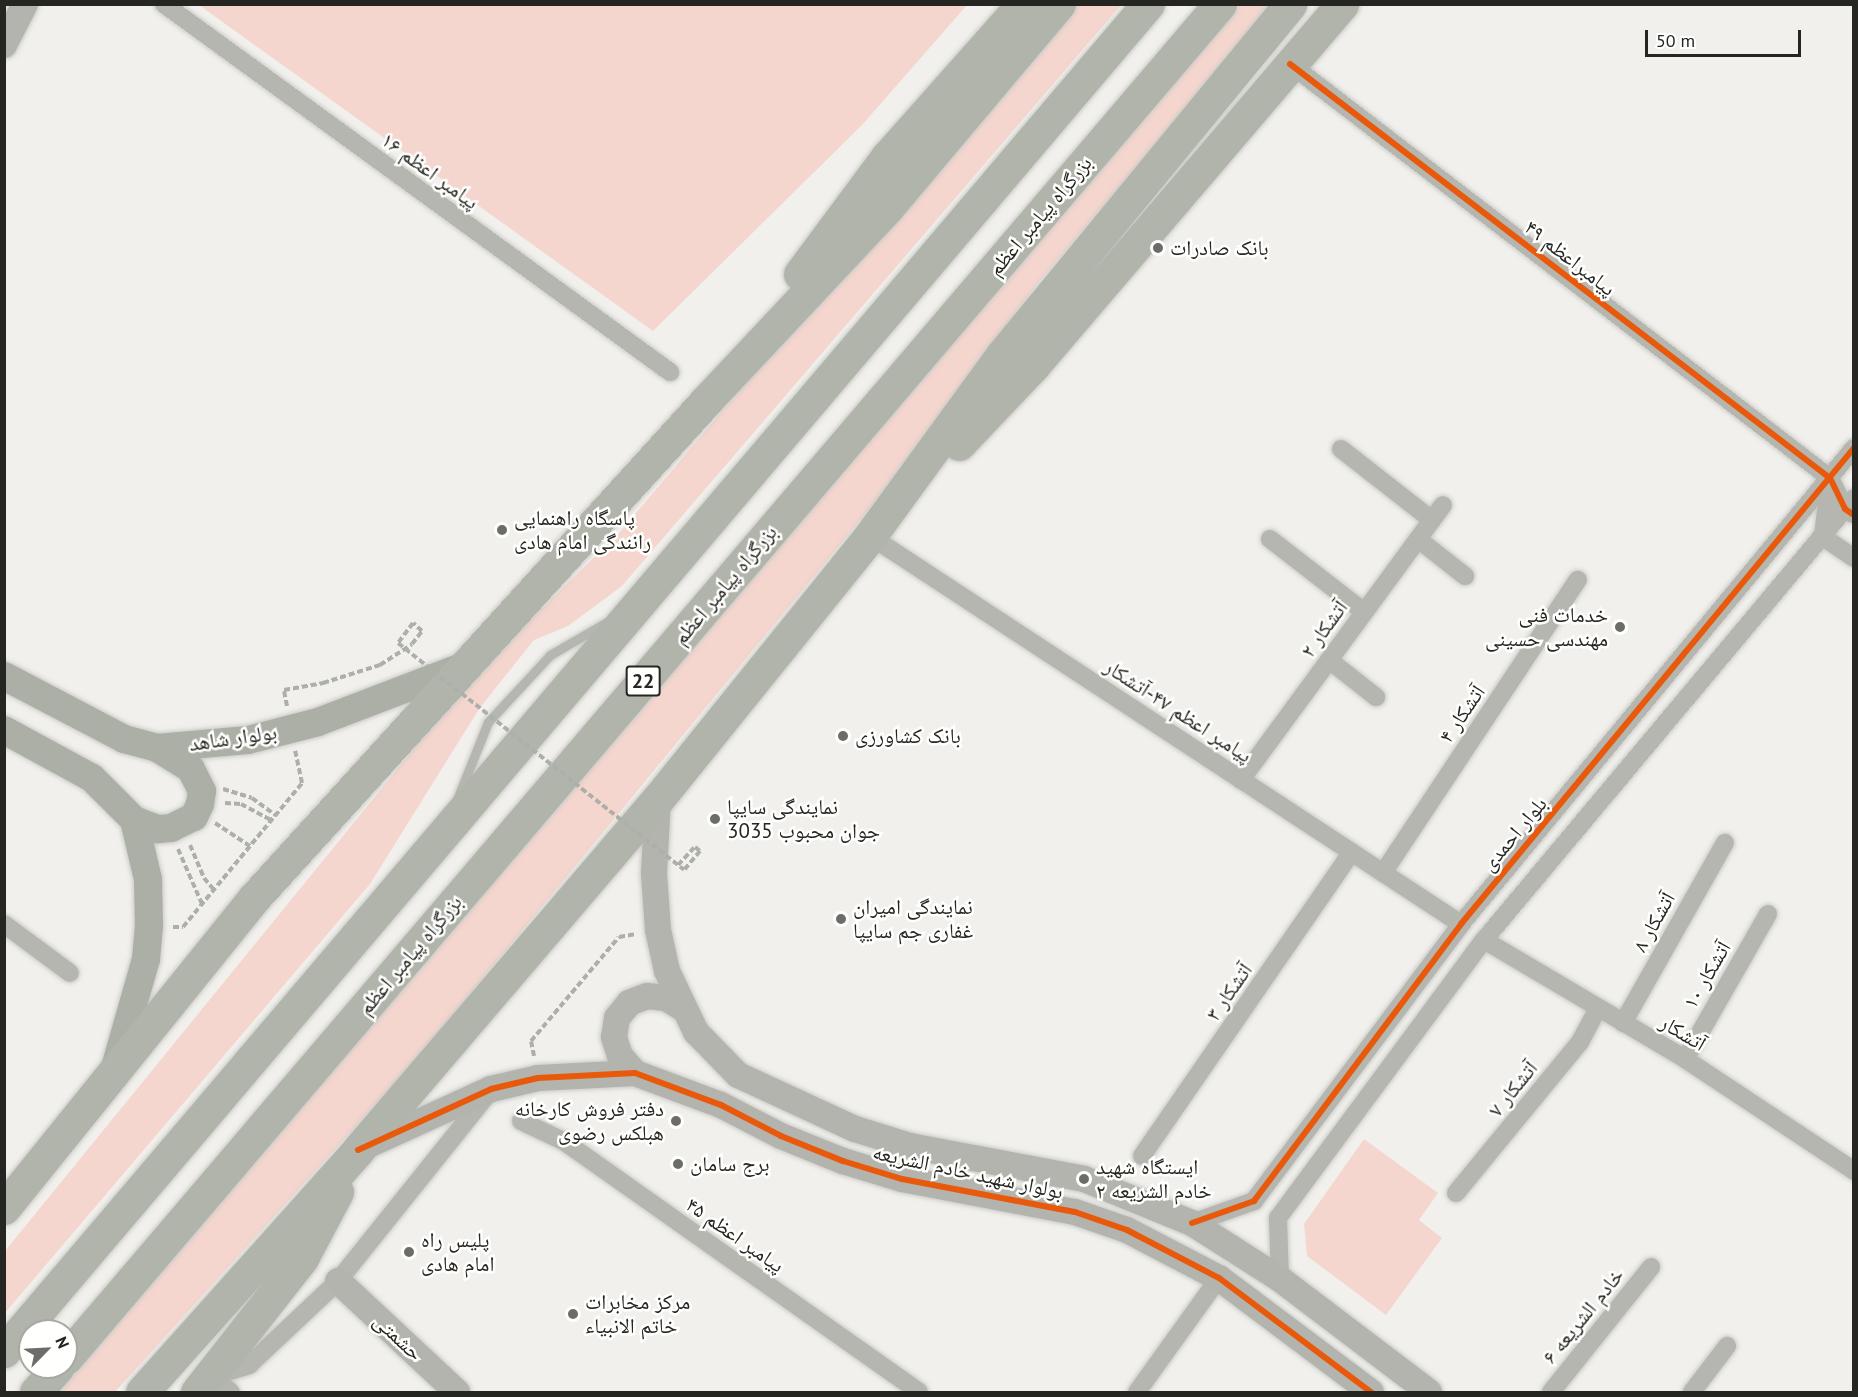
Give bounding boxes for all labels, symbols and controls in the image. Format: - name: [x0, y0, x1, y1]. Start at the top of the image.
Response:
- scale bar: [1648, 18, 1804, 56]
- text: 50 m: [1656, 29, 1695, 52]
- street label: پیامبر اعظم ۱۶: [376, 127, 484, 215]
- street label: بزرگراه پیامبر اعظم: [983, 151, 1097, 281]
- street label: پیامبراعظم ۴۹: [1519, 215, 1621, 301]
- place label: بانک صادرات: [1170, 235, 1269, 261]
- marker: بانک صادرات: [1151, 241, 1165, 255]
- place label: پاسگاه راهنمایی رانندگی امام هادی: [514, 505, 651, 555]
- street label: بزرگراه پیامبر اعظم: [668, 520, 782, 650]
- marker: پاسگاه راهنمایی رانندگی امام هادی: [495, 523, 509, 537]
- street label: آتشکار ۲: [1295, 596, 1353, 662]
- place label: خدمات فنی مهندسی حسینی: [1485, 602, 1608, 652]
- marker: خدمات فنی مهندسی حسینی: [1613, 620, 1627, 634]
- street label: پیامبر اعظم ۴۷-آتشکار: [1099, 654, 1257, 768]
- road number: 22: [625, 664, 661, 698]
- street label: آتشکار ۴: [1434, 680, 1490, 748]
- street label: بولوار شاهد: [188, 719, 278, 757]
- place label: بانک کشاورزی: [855, 723, 961, 749]
- marker: بانک کشاورزی: [836, 729, 850, 743]
- street label: بلوار احمدی: [1476, 792, 1552, 876]
- place label: نمایندگی سایپا جوان محبوب 3035: [727, 794, 880, 844]
- marker: نمایندگی سایپا جوان محبوب 3035: [708, 812, 722, 826]
- street label: آتشکار ۸: [1627, 888, 1681, 956]
- street label: بزرگراه پیامبر اعظم: [353, 890, 467, 1020]
- place label: نمایندگی امیران غفاری جم سایپا: [853, 894, 973, 944]
- marker: نمایندگی امیران غفاری جم سایپا: [834, 912, 848, 926]
- street label: آتشکار ۱۰: [1678, 937, 1736, 1013]
- street label: آتشکار ۳: [1200, 958, 1258, 1026]
- street label: آتشکار: [1655, 1010, 1711, 1056]
- street label: آتشکار ۷: [1483, 1056, 1543, 1122]
- place label: دفتر فروش کارخانه هبلکس رضوی: [515, 1096, 664, 1146]
- marker: دفتر فروش کارخانه هبلکس رضوی: [669, 1114, 683, 1128]
- street label: بولوار شهید خادم الشریعه: [870, 1140, 1066, 1204]
- place label: برج سامان: [690, 1151, 770, 1177]
- place label: ایستگاه شهید خادم الشریعه ۲: [1096, 1154, 1212, 1204]
- marker: برج سامان: [671, 1157, 685, 1171]
- marker: ایستگاه شهید خادم الشریعه ۲: [1077, 1172, 1091, 1186]
- street label: پیامبر اعظم ۴۵: [681, 1192, 789, 1278]
- place label: پلیس راه امام هادی: [421, 1227, 494, 1277]
- marker: پلیس راه امام هادی: [402, 1245, 416, 1259]
- street label: خادم الشریعه ۶: [1537, 1263, 1629, 1369]
- place label: مرکز مخابرات خاتم الانبیاء: [585, 1289, 690, 1339]
- marker: مرکز مخابرات خاتم الانبیاء: [566, 1307, 580, 1321]
- street label: حشمتی: [368, 1308, 428, 1366]
- north arrow: [18, 1319, 78, 1379]
- text: N: [51, 1334, 74, 1351]

